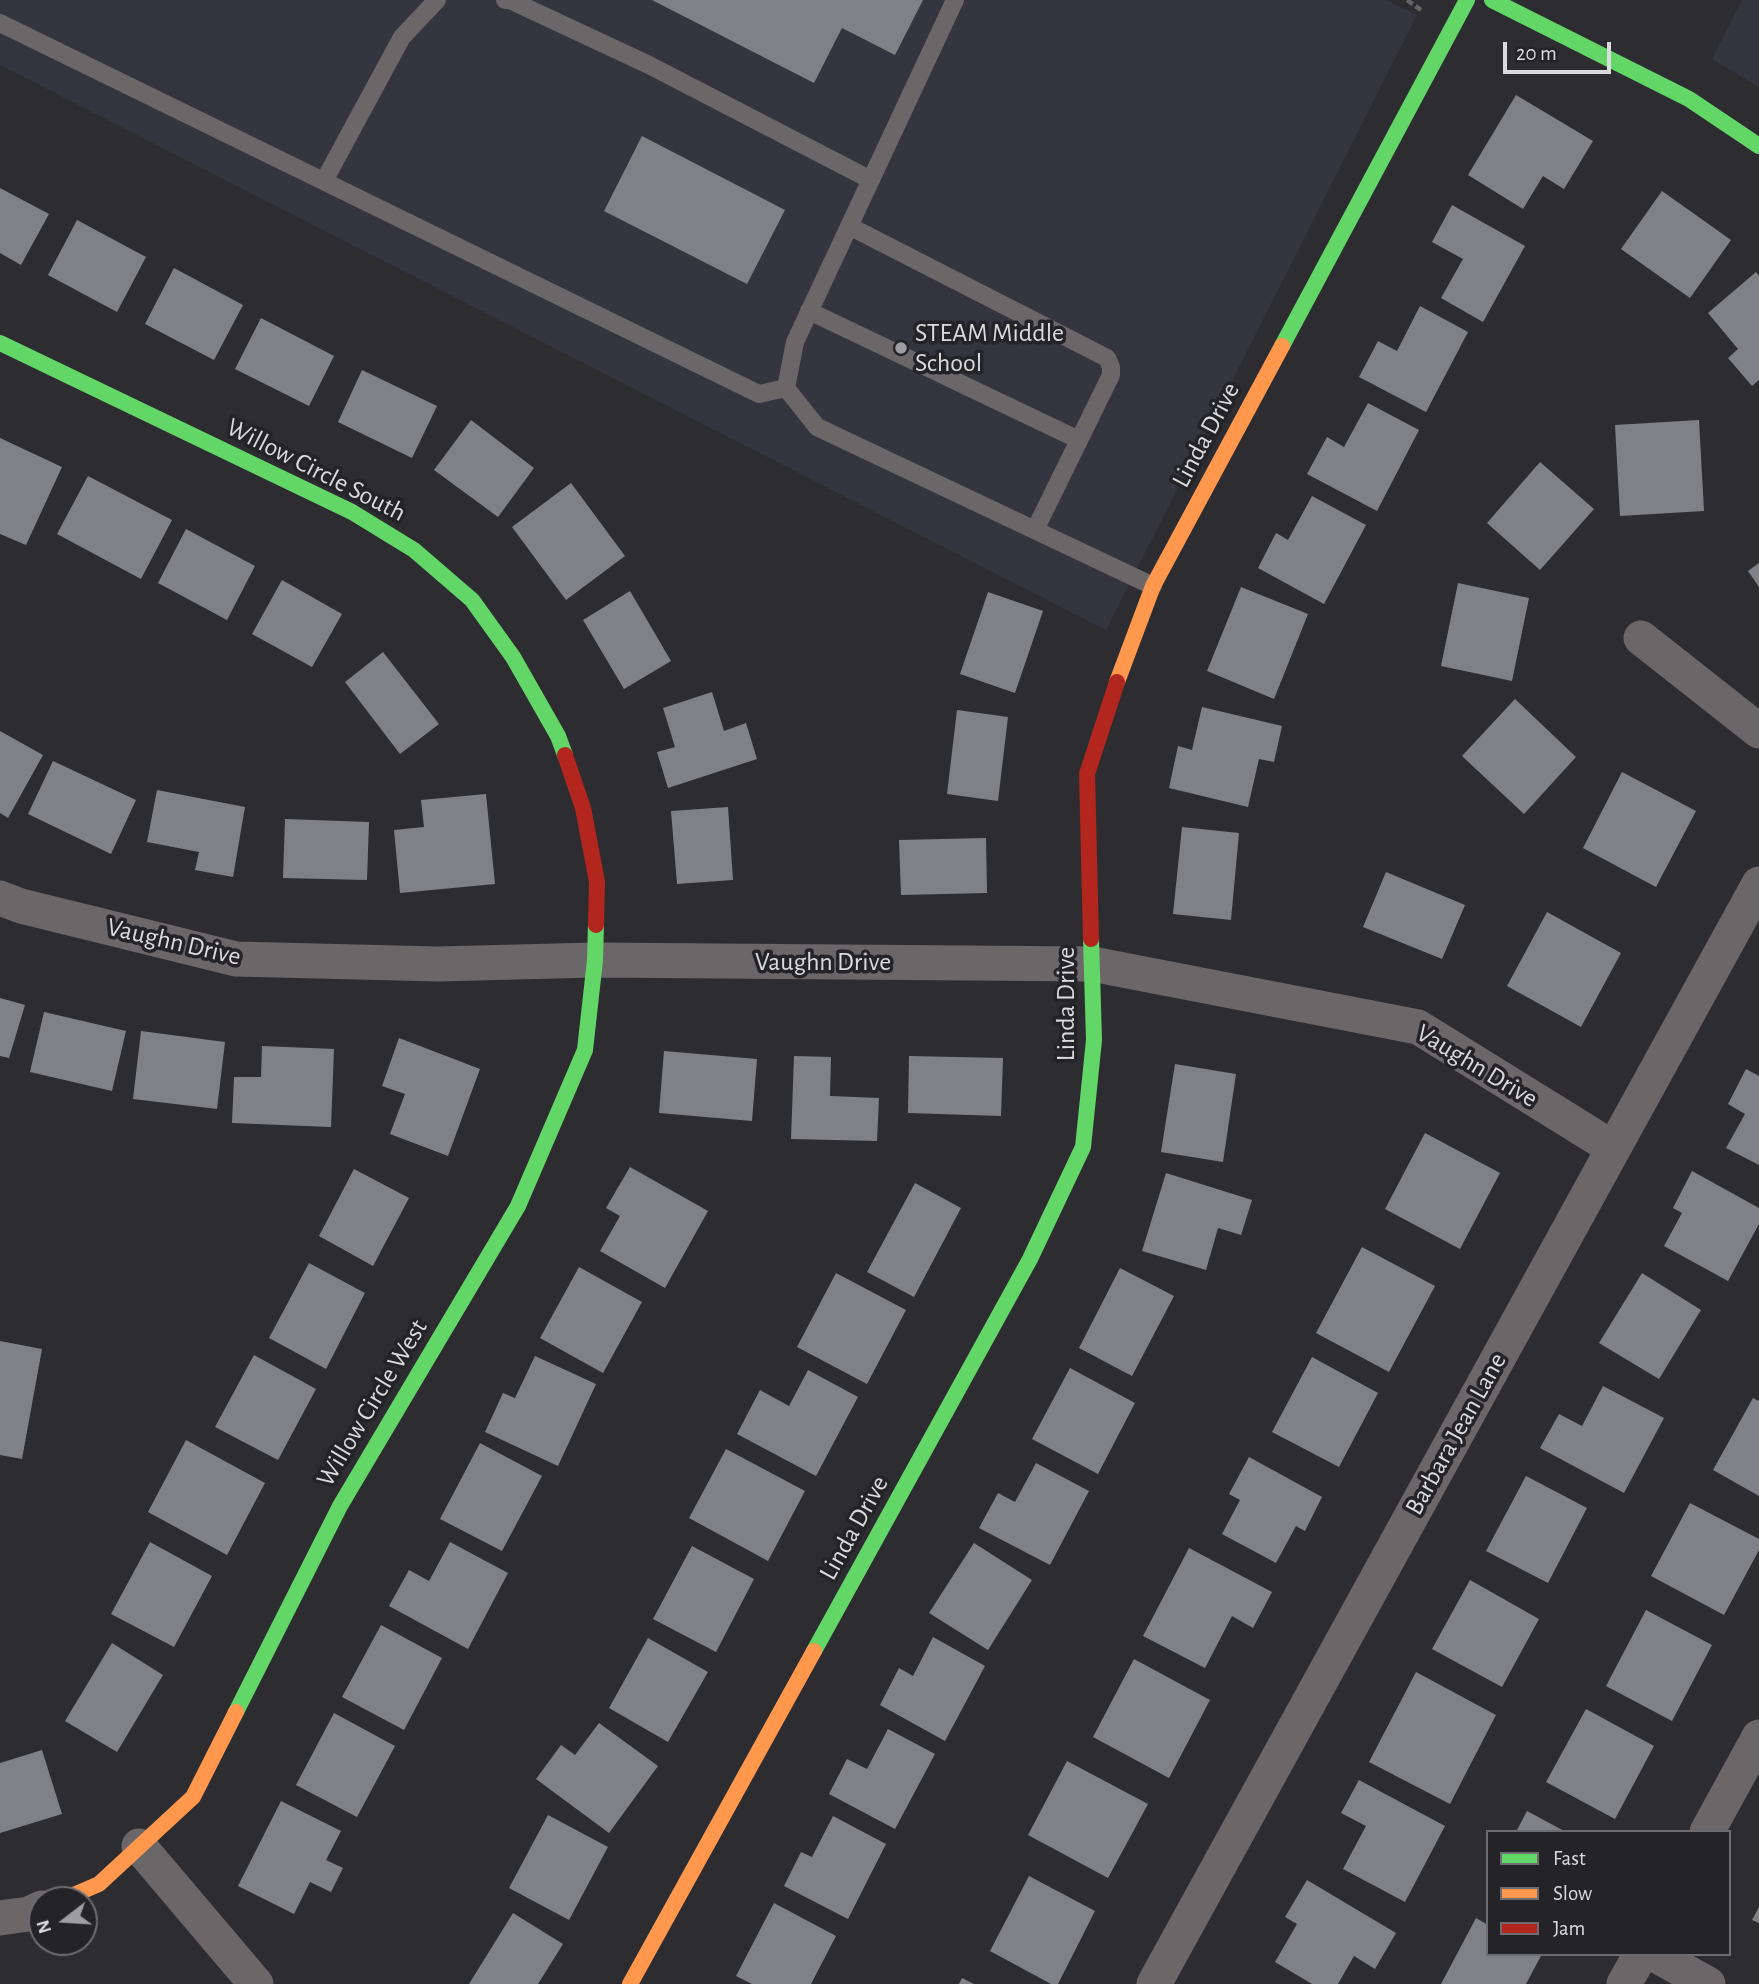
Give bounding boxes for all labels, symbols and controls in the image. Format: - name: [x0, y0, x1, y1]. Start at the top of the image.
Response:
- scale bar: [1507, 28, 1616, 72]
- text: 20 m: [1516, 43, 1557, 64]
- place label: STEAM Middle School: [915, 317, 1064, 378]
- marker: STEAM Middle School: [893, 340, 909, 356]
- street label: Linda Drive: [1165, 377, 1247, 493]
- street label: Willow Circle South: [221, 411, 411, 529]
- street label: Vaughn Drive: [104, 911, 244, 973]
- street label: Vaughn Drive: [755, 946, 891, 978]
- street label: Linda Drive: [1050, 947, 1082, 1061]
- street label: Vaughn Drive: [1411, 1018, 1543, 1114]
- street label: Willow Circle West: [310, 1314, 434, 1492]
- street label: Barbara Jean Lane: [1399, 1347, 1513, 1521]
- street label: Linda Drive: [813, 1470, 895, 1586]
- legend: [1486, 1830, 1731, 1956]
- text: Fast: [1553, 1848, 1586, 1869]
- text: Slow: [1553, 1883, 1592, 1904]
- north arrow: [28, 1886, 98, 1956]
- text: N: [33, 1918, 55, 1936]
- text: Jam: [1553, 1918, 1585, 1939]

